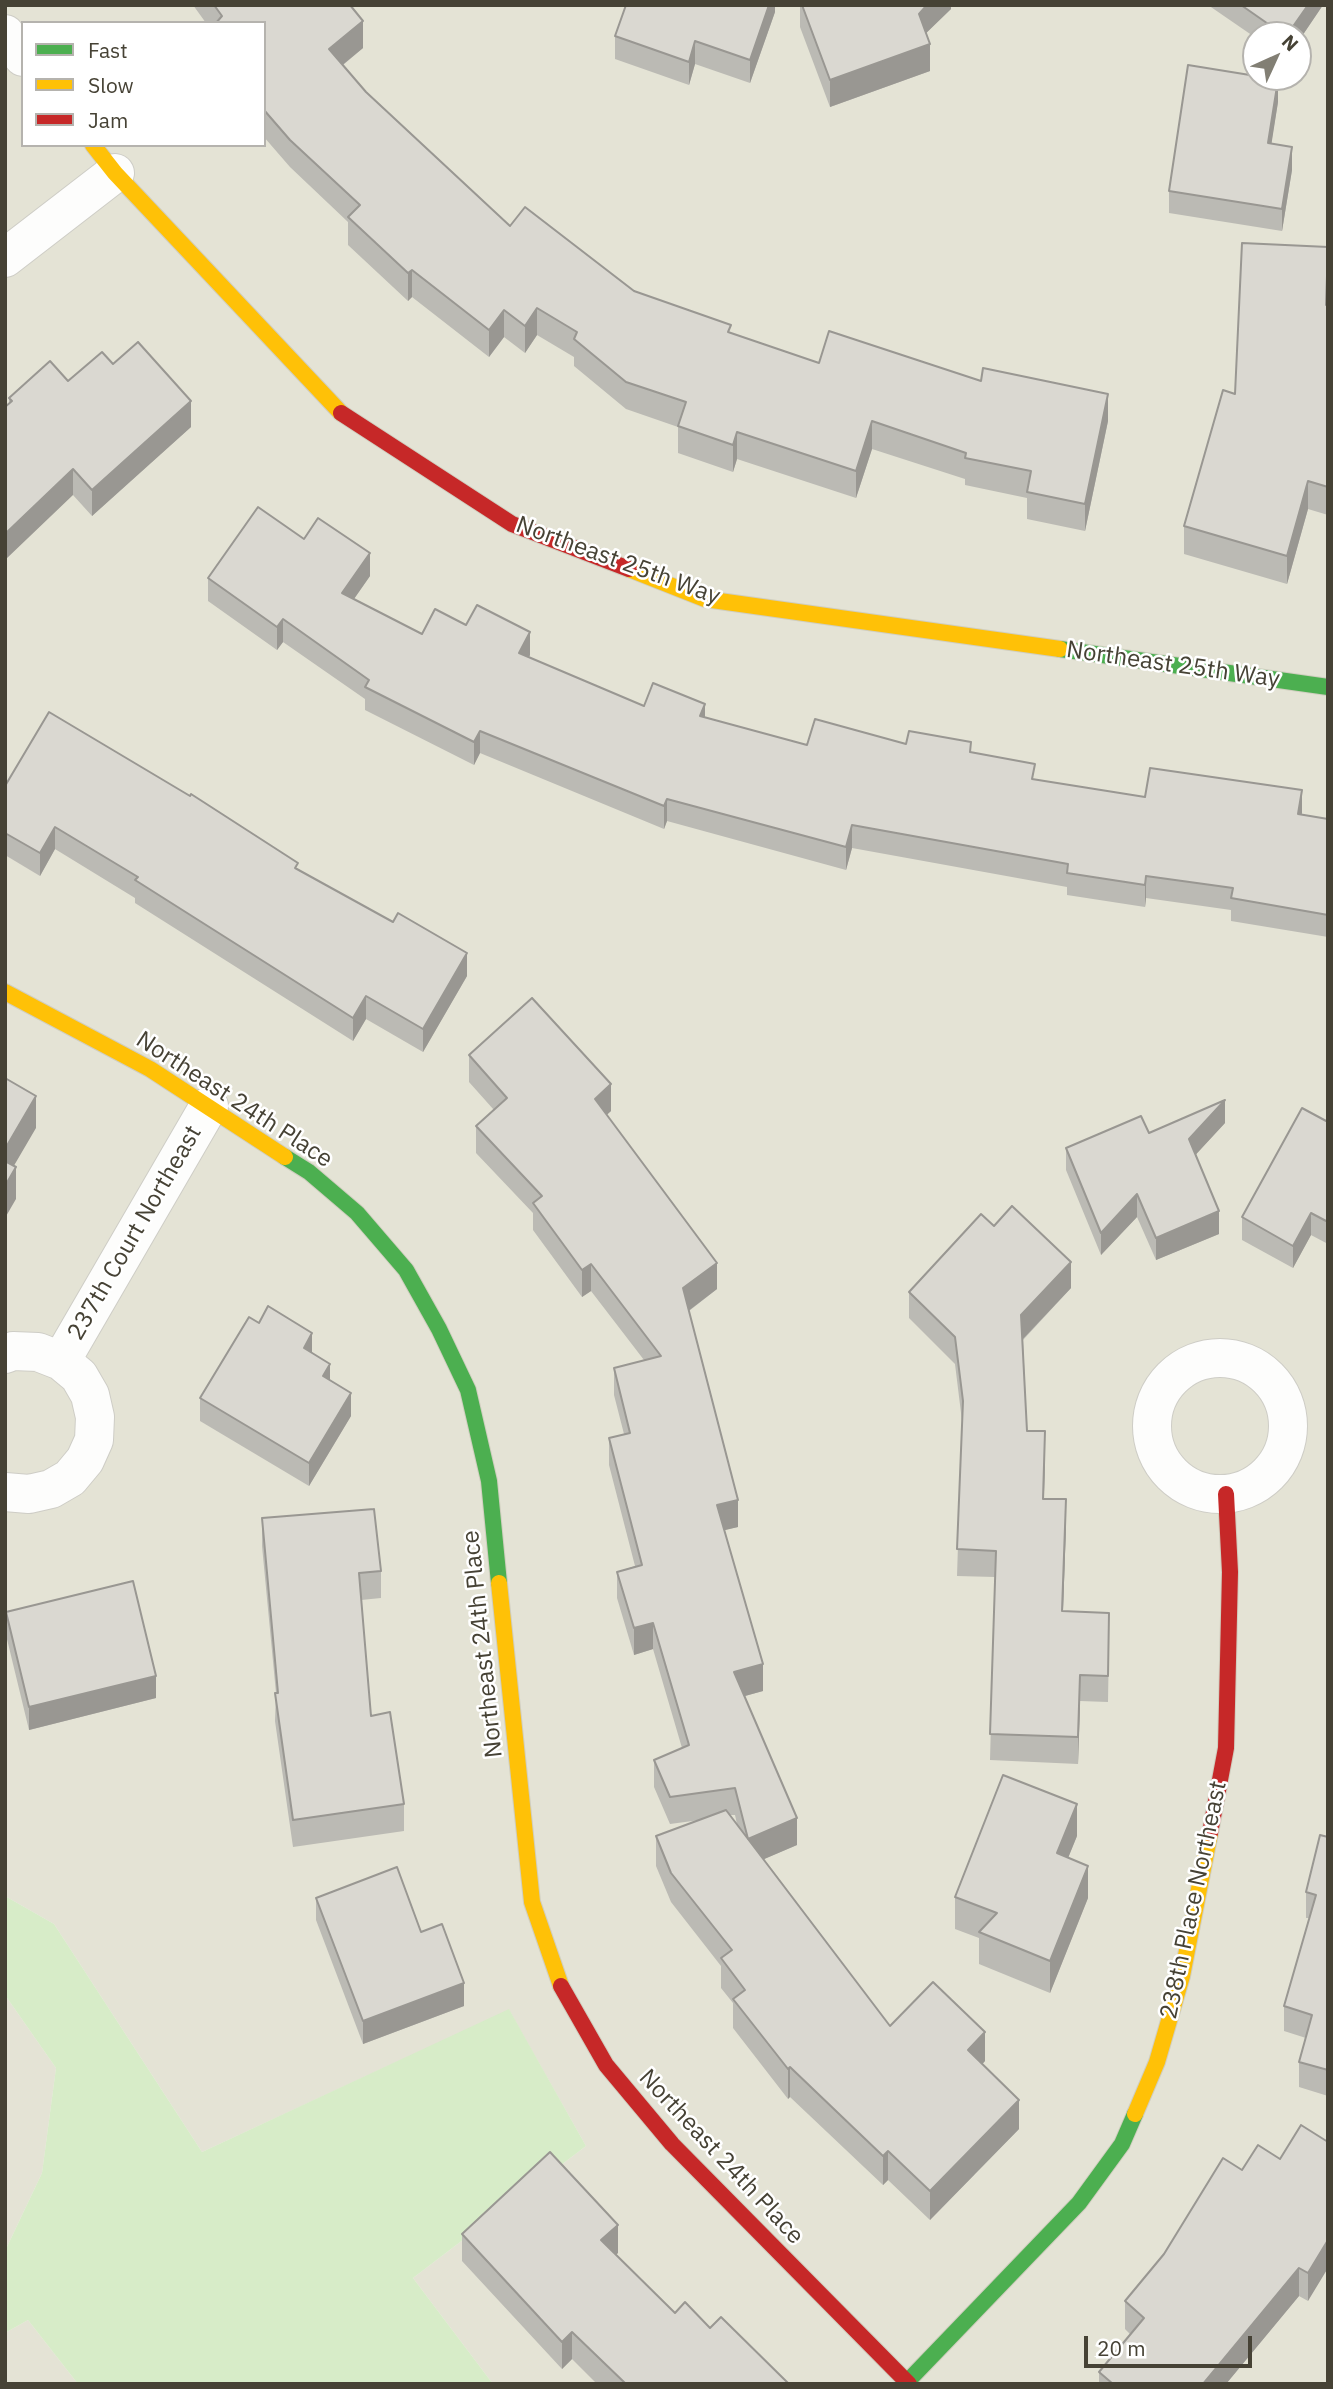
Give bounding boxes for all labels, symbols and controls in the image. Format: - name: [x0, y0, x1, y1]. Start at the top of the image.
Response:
- legend: [21, 21, 266, 147]
- north arrow: [1242, 21, 1312, 91]
- text: N: [1277, 29, 1304, 56]
- text: Fast: [88, 36, 128, 64]
- text: Slow: [88, 71, 134, 99]
- text: Jam: [88, 106, 128, 134]
- street label: Northeast 25th Way: [512, 511, 724, 611]
- street label: Northeast 25th Way: [1064, 636, 1282, 694]
- street label: Northeast 24th Place: [130, 1026, 338, 1174]
- street label: 237th Court Northeast: [62, 1120, 208, 1346]
- street label: Northeast 24th Place: [457, 1529, 509, 1759]
- street label: 238th Place Northeast: [1155, 1778, 1233, 2022]
- street label: Northeast 24th Place: [633, 2064, 809, 2250]
- scale bar: [1088, 2322, 1256, 2366]
- text: 20 m: [1097, 2334, 1146, 2362]

